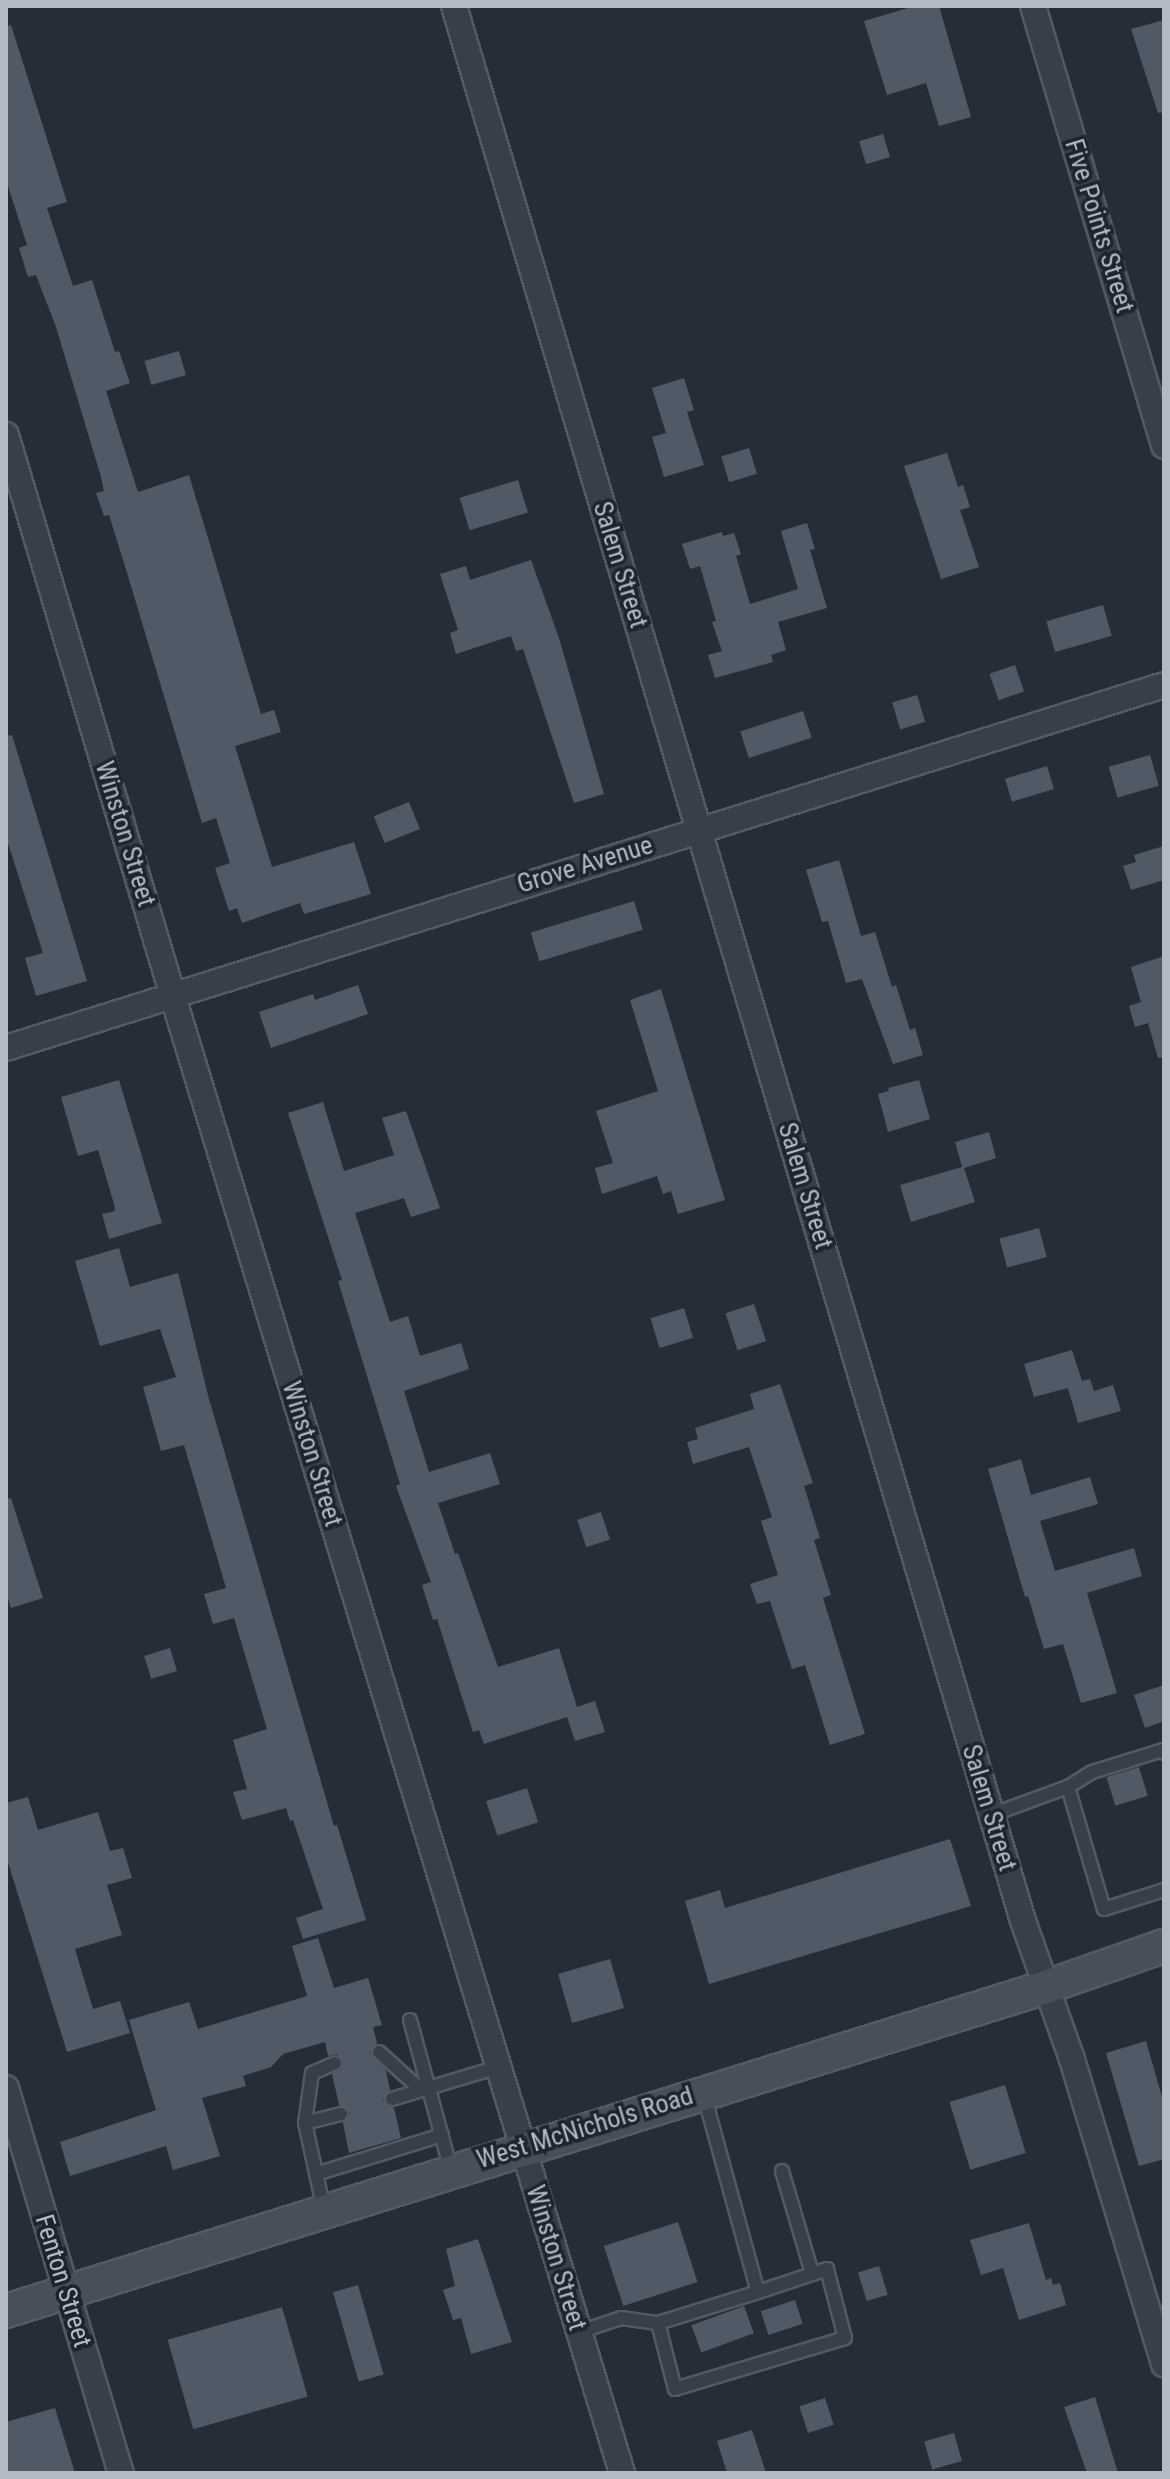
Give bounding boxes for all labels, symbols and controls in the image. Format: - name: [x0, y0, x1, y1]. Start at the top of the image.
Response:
- street label: Five Points Street: [1058, 135, 1140, 317]
- street label: Salem Street: [586, 498, 654, 632]
- street label: Winston Street: [88, 758, 162, 910]
- street label: Grove Avenue: [514, 830, 656, 900]
- street label: Salem Street: [771, 1119, 839, 1253]
- street label: Winston Street: [275, 1378, 349, 1530]
- street label: Salem Street: [955, 1741, 1023, 1875]
- street label: West McNichols Road: [473, 2080, 697, 2176]
- street label: Winston Street: [519, 2182, 593, 2334]
- street label: Fenton Street: [28, 2211, 98, 2351]

